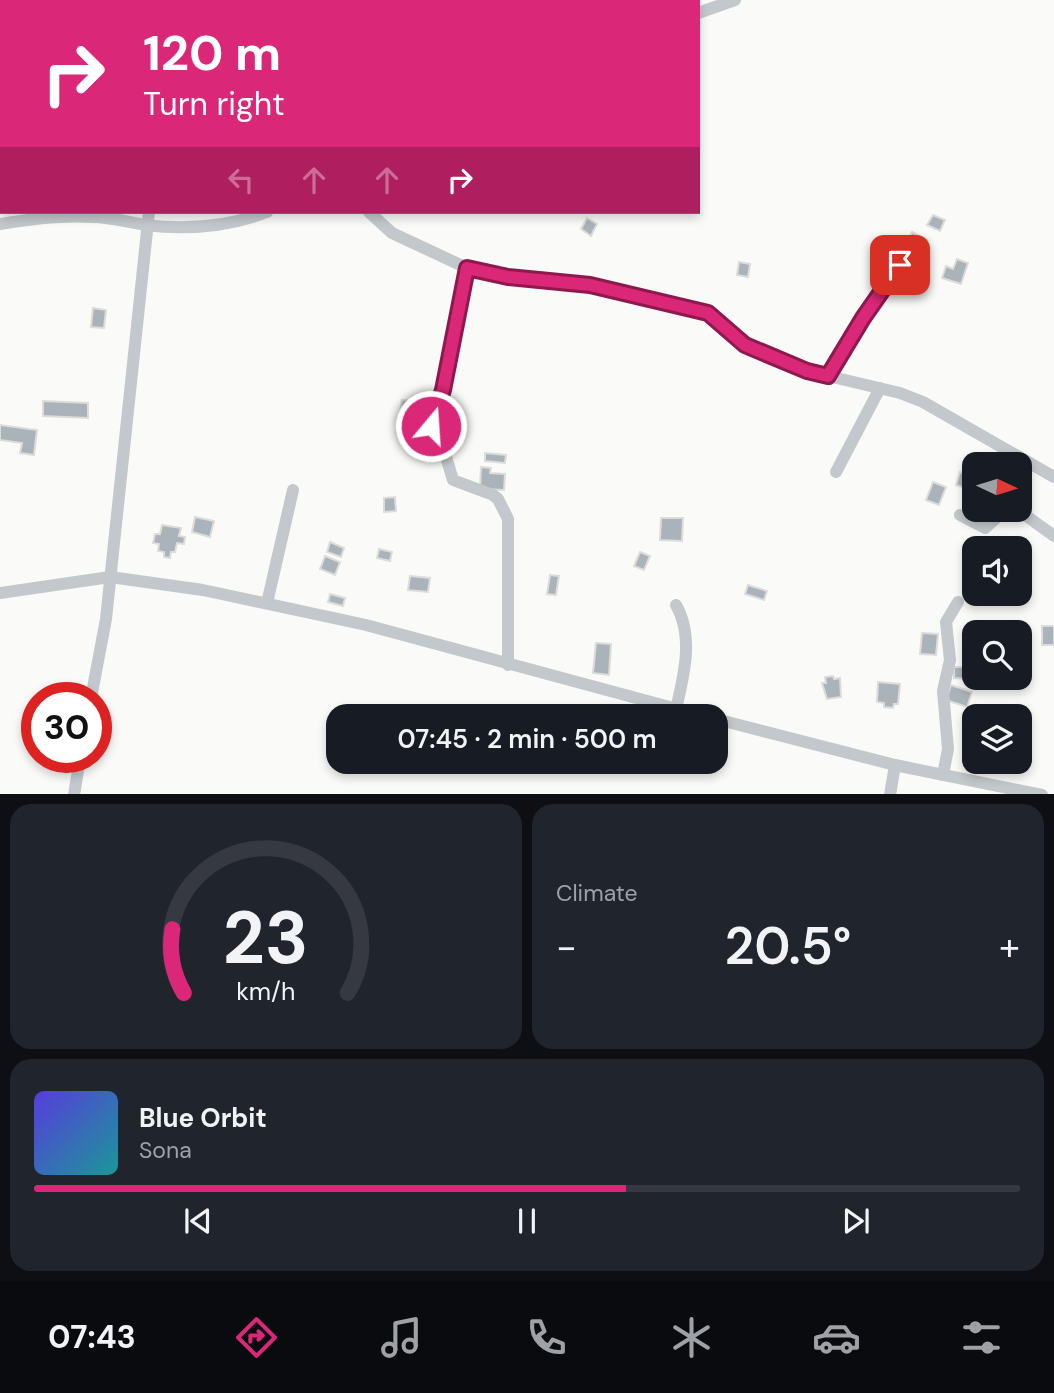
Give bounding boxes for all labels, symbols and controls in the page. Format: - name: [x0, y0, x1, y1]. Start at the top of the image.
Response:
- text: 120 m: [143, 21, 281, 85]
- icon: right: [28, 28, 119, 119]
- text: Turn right: [143, 83, 285, 125]
- icon: left: [222, 161, 260, 199]
- icon: ahead: [295, 161, 333, 199]
- icon: ahead: [368, 161, 406, 199]
- icon: right: [441, 161, 479, 199]
- pin: [870, 235, 930, 295]
- icon: arrive: [881, 246, 919, 284]
- position arrow: [394, 389, 468, 463]
- north arrow: [962, 452, 1032, 522]
- map controls: [962, 452, 1032, 774]
- button: sound: [962, 536, 1032, 606]
- button: search: [962, 620, 1032, 690]
- speed limit sign: 30: [21, 682, 112, 773]
- button: layers: [962, 704, 1032, 774]
- text: 07:45 · 2 min · 500 m: [397, 722, 657, 756]
- text: Climate: [556, 878, 638, 908]
- text: 23: [223, 891, 309, 986]
- text: 20.5°: [725, 912, 851, 980]
- text: −: [556, 922, 577, 972]
- text: +: [999, 922, 1020, 972]
- text: km/h: [236, 974, 296, 1007]
- text: Blue Orbit: [139, 1101, 267, 1135]
- text: Sona: [139, 1135, 192, 1165]
- icon: previous: [179, 1202, 217, 1240]
- icon: pause: [508, 1202, 546, 1240]
- icon: next: [837, 1202, 875, 1240]
- icon: directions: [232, 1313, 281, 1362]
- icon: music: [377, 1313, 426, 1362]
- icon: phone: [522, 1313, 571, 1362]
- icon: climate: [667, 1313, 716, 1362]
- icon: car: [812, 1313, 861, 1362]
- icon: filters: [957, 1313, 1006, 1362]
- text: 07:43: [48, 1316, 136, 1358]

